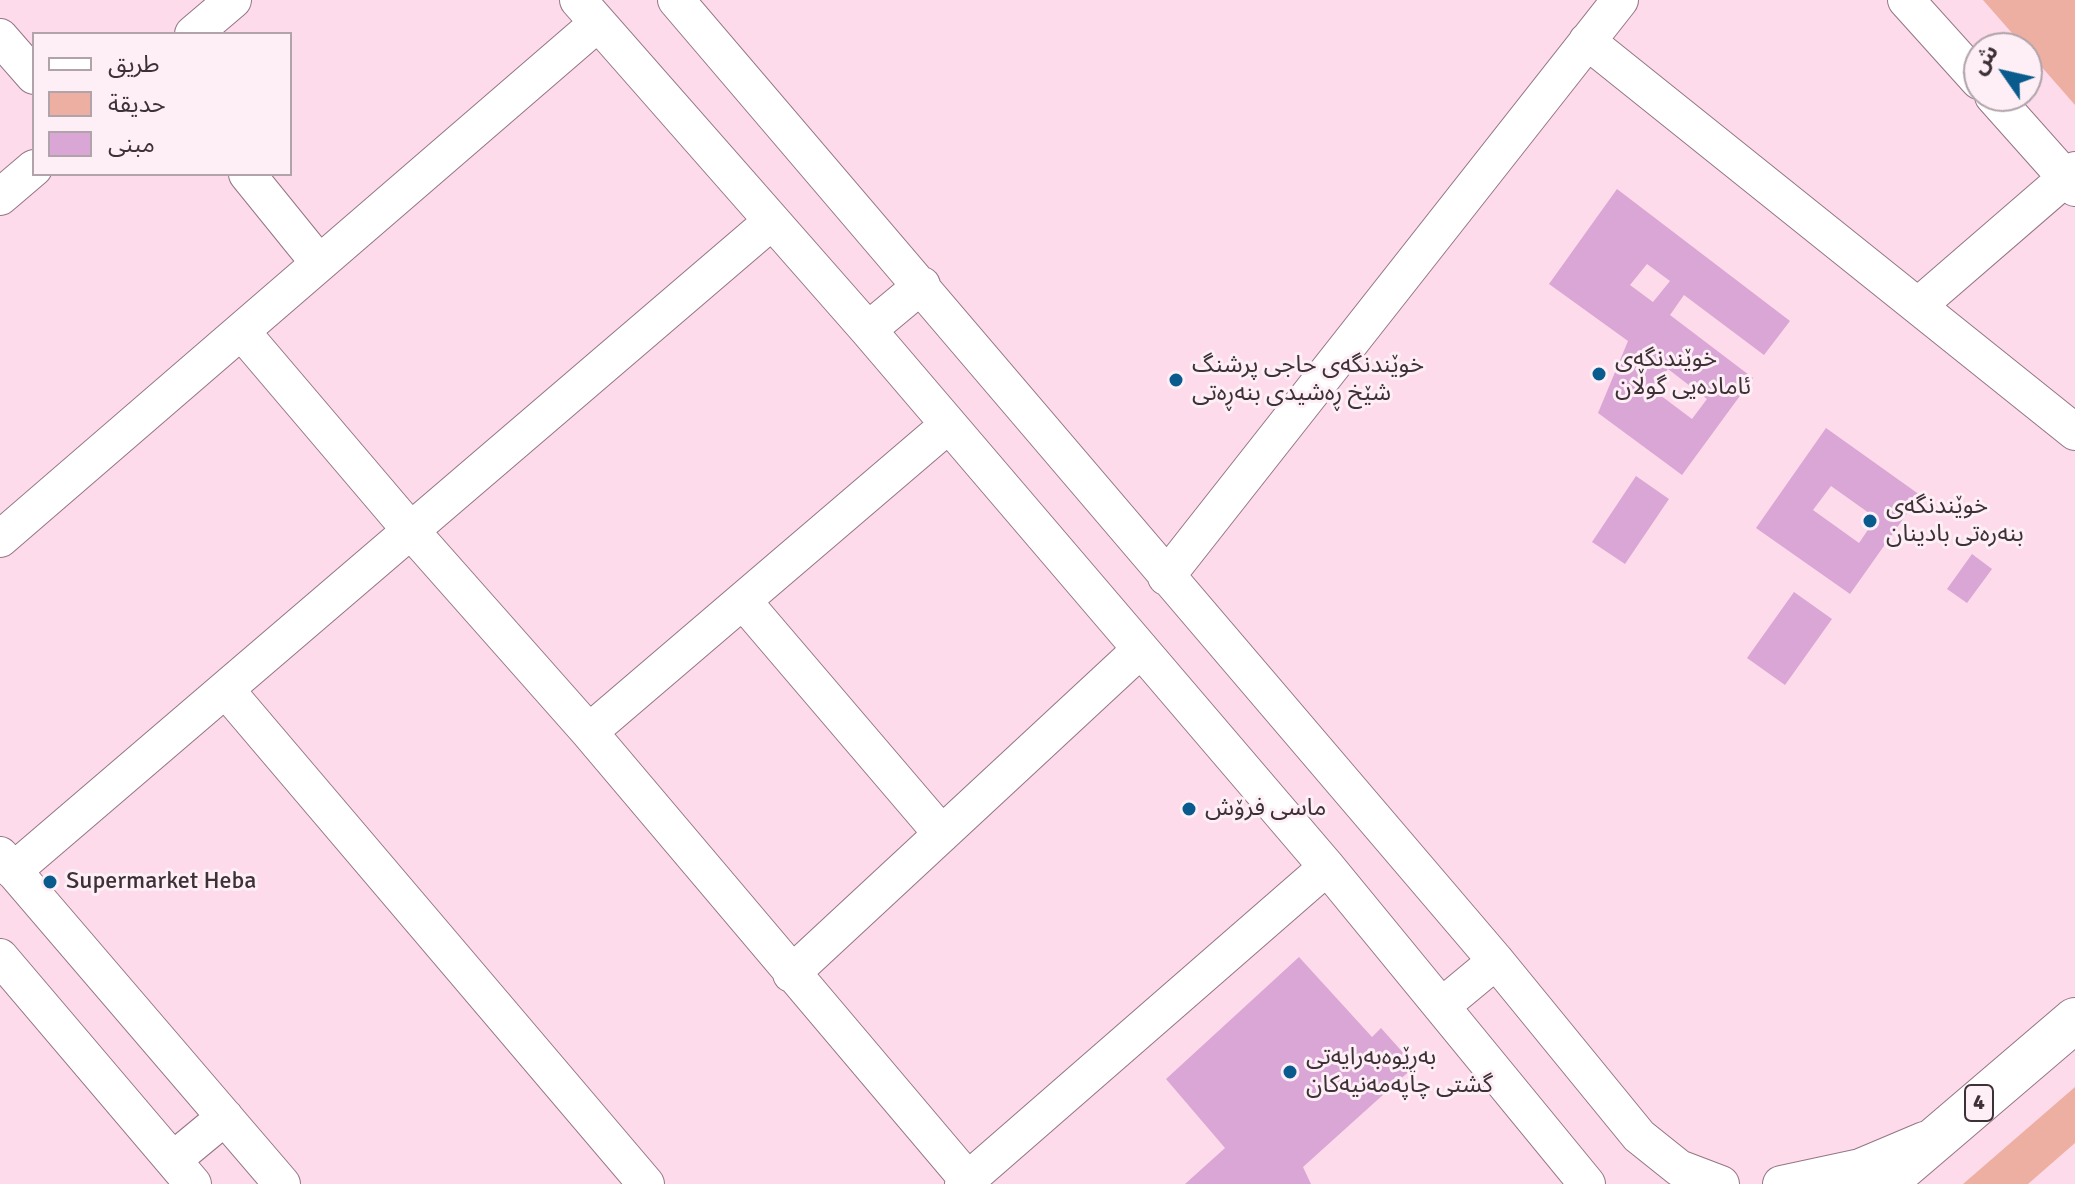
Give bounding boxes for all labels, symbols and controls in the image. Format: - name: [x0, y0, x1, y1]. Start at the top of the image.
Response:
- legend: [32, 32, 292, 176]
- north arrow: [1963, 32, 2043, 112]
- text: ش: [1965, 39, 2004, 79]
- text: طريق: [108, 49, 160, 79]
- text: حديقة: [108, 89, 166, 119]
- text: مبنى: [108, 129, 155, 159]
- place label: خوێندنگەی ئامادەیی گوڵان: [1615, 346, 1751, 402]
- place label: خوێندنگەی حاجی پرشنگ شێخ ڕەشیدی بنەڕەتی: [1192, 352, 1424, 408]
- marker: خوێندنگەی ئامادەیی گوڵان: [1590, 365, 1608, 383]
- marker: خوێندنگەی حاجی پرشنگ شێخ ڕەشیدی بنەڕەتی: [1167, 371, 1185, 389]
- place label: خوێندنگەی بنەرەتی بادینان: [1886, 493, 2024, 549]
- marker: خوێندنگەی بنەرەتی بادینان: [1861, 512, 1879, 530]
- place label: ماسی فرۆش: [1205, 795, 1326, 823]
- marker: ماسی فرۆش: [1180, 800, 1198, 818]
- place label: Supermarket Heba: [66, 868, 256, 896]
- marker: Supermarket Heba: [41, 873, 59, 891]
- place label: بەڕێوەبەرایەتی گشتی چاپەمەنیەکان: [1306, 1044, 1493, 1100]
- marker: بەڕێوەبەرایەتی گشتی چاپەمەنیەکان: [1281, 1063, 1299, 1081]
- road number: 4: [1965, 1085, 1993, 1121]

